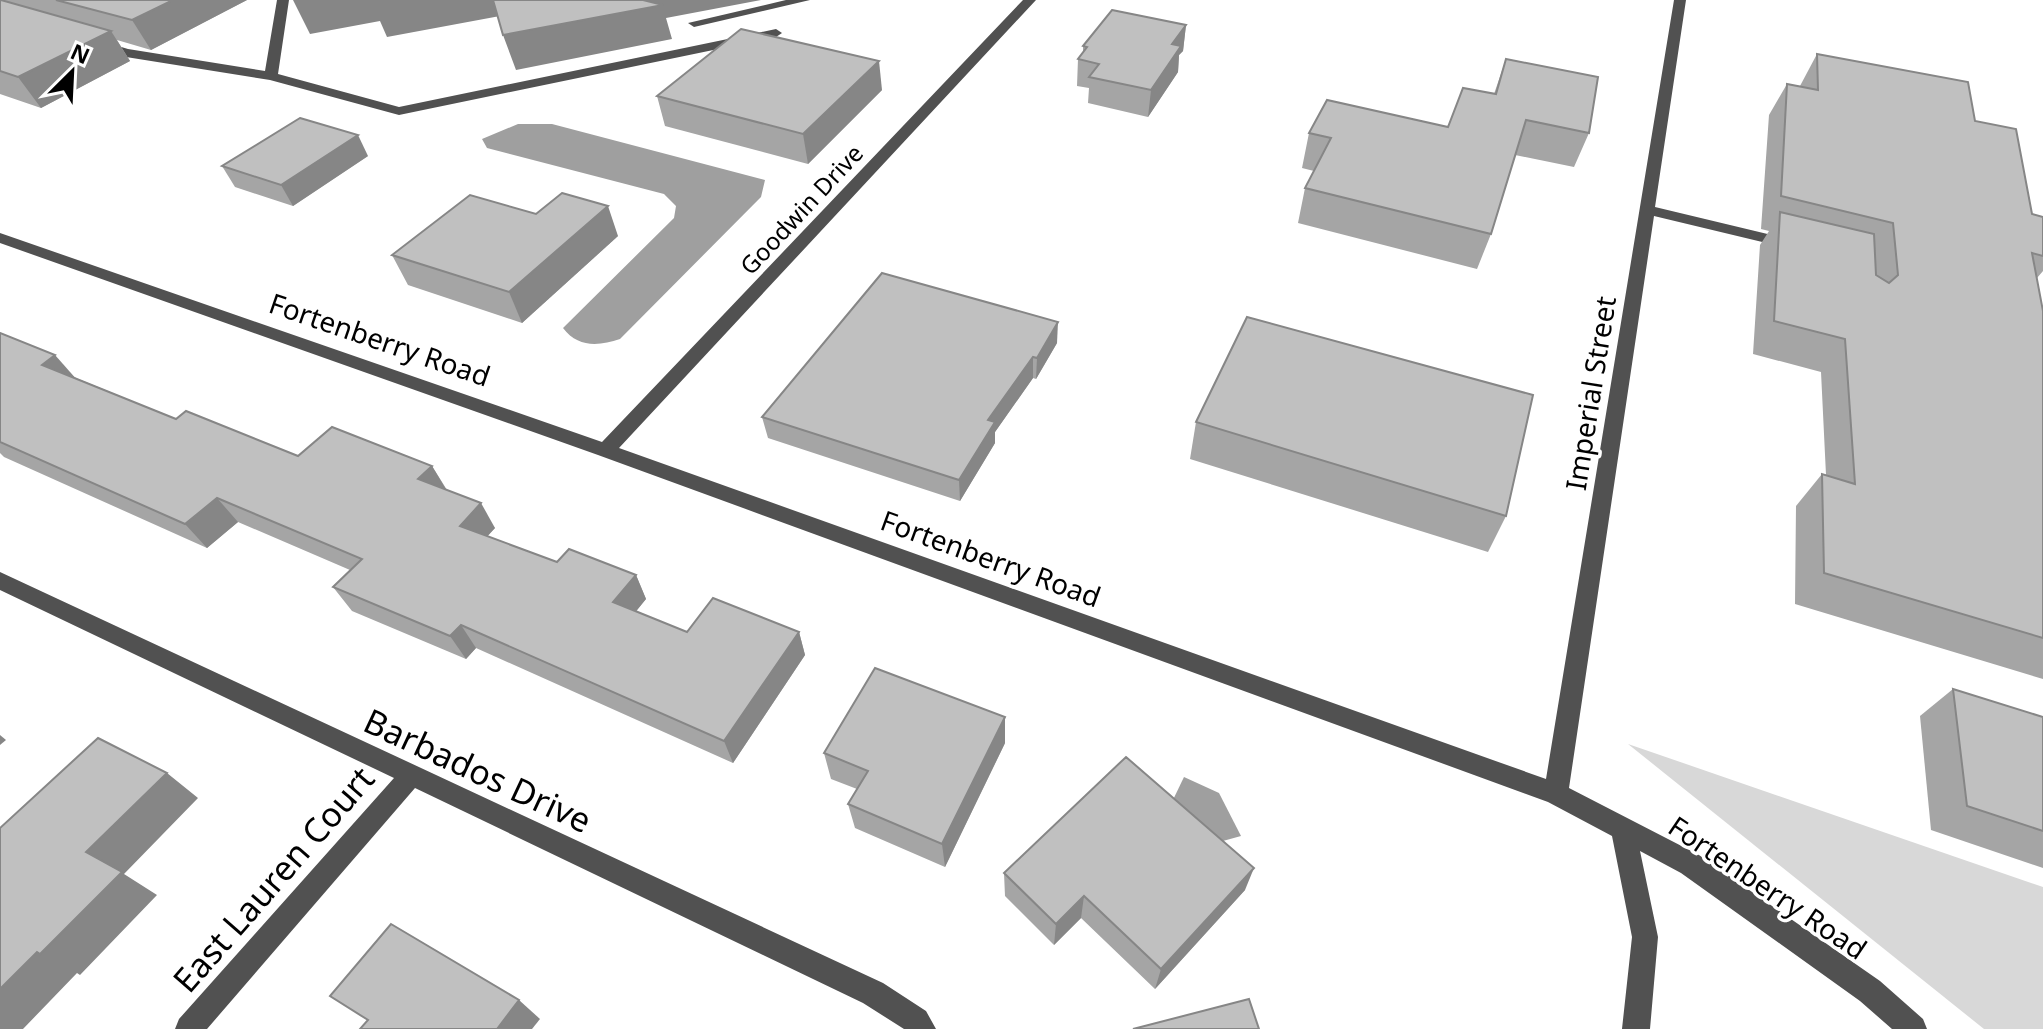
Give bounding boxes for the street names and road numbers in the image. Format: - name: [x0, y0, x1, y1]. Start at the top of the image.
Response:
- street label: Goodwin Drive: [732, 137, 870, 281]
- street label: Fortenberry Road: [264, 283, 496, 395]
- street label: Imperial Street: [1556, 293, 1624, 493]
- street label: Fortenberry Road: [876, 501, 1106, 615]
- street label: Barbados Drive: [357, 697, 599, 843]
- street label: East Lauren Court: [162, 756, 384, 1002]
- street label: Fortenberry Road: [1662, 807, 1874, 967]

